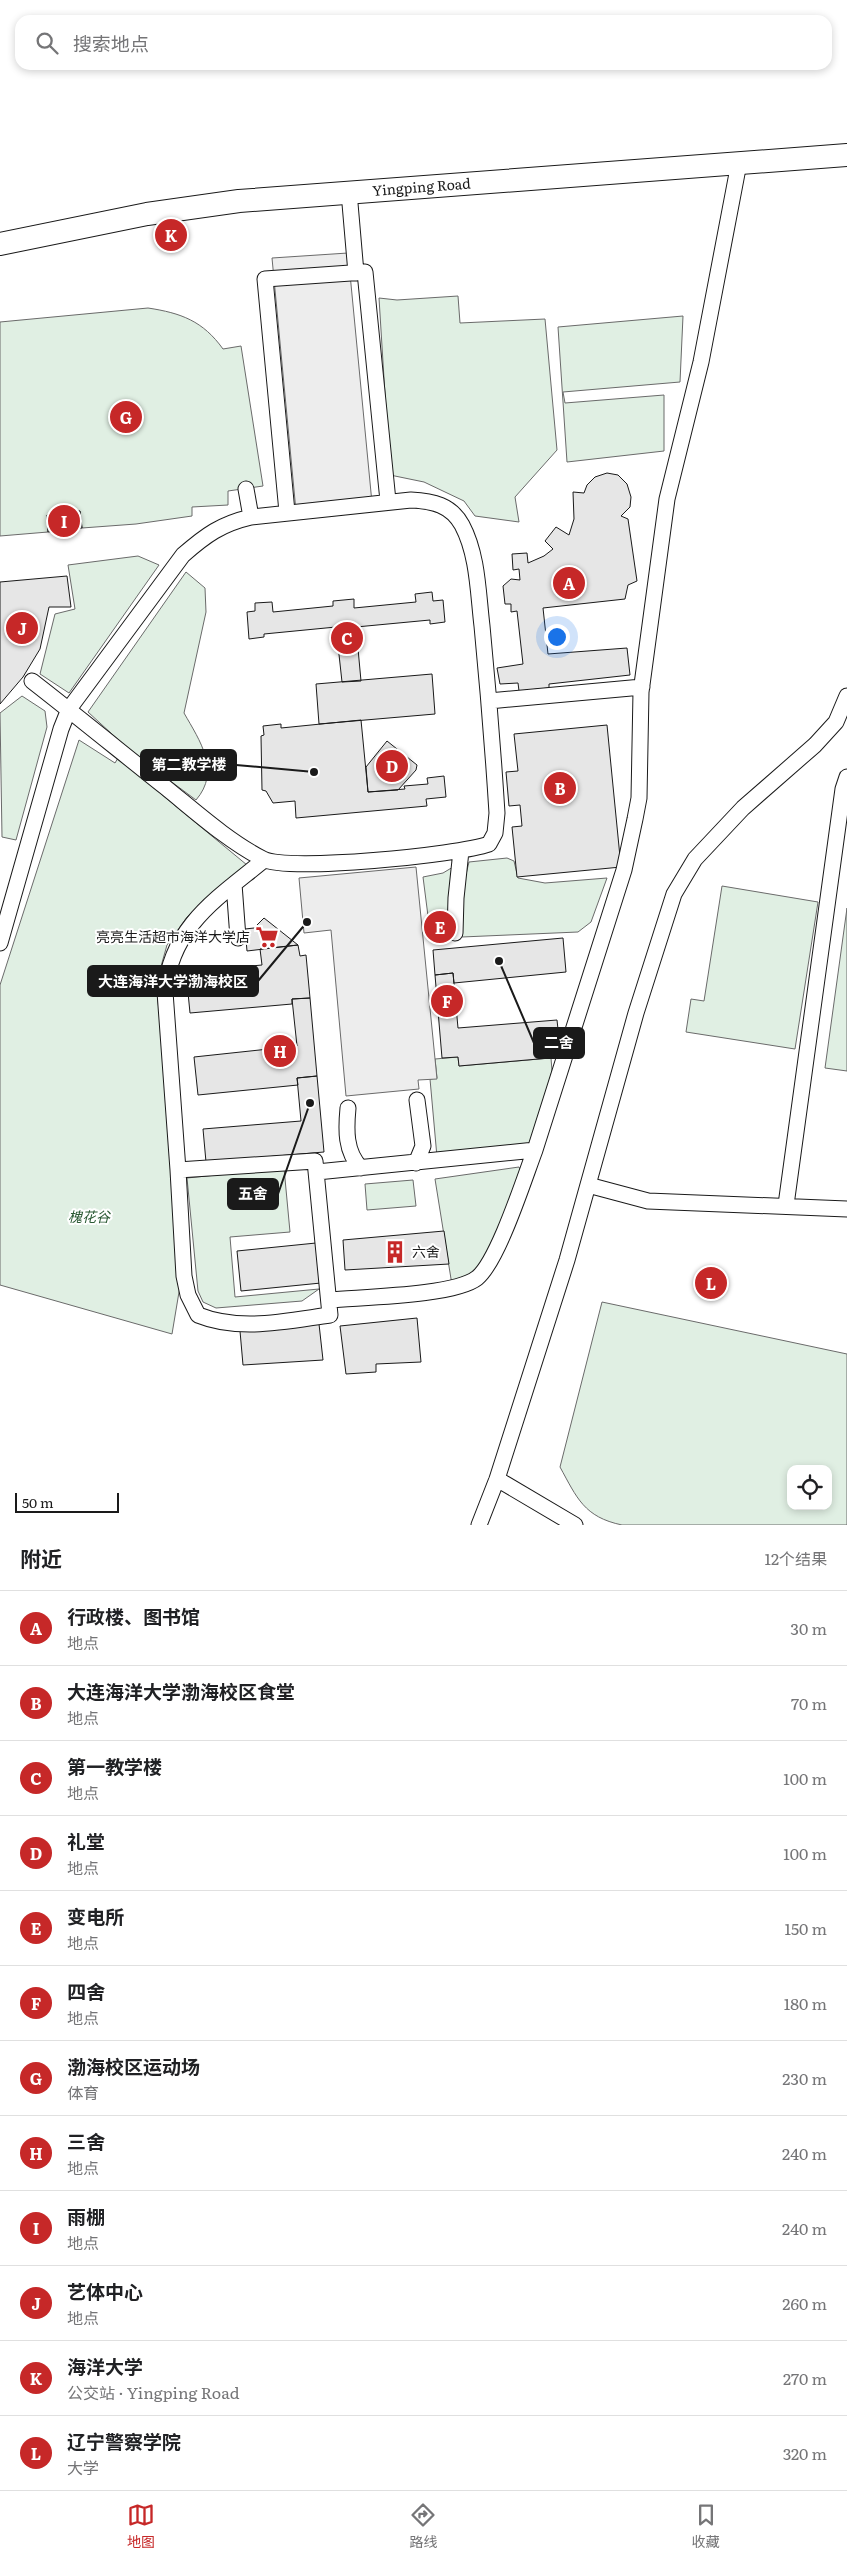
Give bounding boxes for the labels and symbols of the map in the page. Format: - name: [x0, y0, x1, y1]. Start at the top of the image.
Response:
- street label: Yingping Road: [371, 172, 472, 200]
- pin: K: [155, 216, 187, 254]
- pin: G: [110, 398, 142, 436]
- pin: I: [48, 502, 80, 540]
- pin: A: [553, 564, 585, 602]
- pin: J: [6, 609, 38, 647]
- pin: C: [331, 619, 363, 657]
- your location: [544, 624, 570, 650]
- pin: D: [376, 747, 408, 785]
- callout: 第二教学楼: [141, 750, 236, 780]
- text: 第二教学楼: [151, 752, 227, 775]
- pin: B: [544, 769, 576, 807]
- pin: E: [424, 908, 456, 946]
- supermarket icon: 亮亮生活超市海洋大学店: [254, 924, 280, 950]
- place label: 亮亮生活超市海洋大学店: [96, 926, 250, 946]
- callout: 大连海洋大学渤海校区: [88, 966, 258, 996]
- text: 大连海洋大学渤海校区: [98, 969, 248, 992]
- pin: F: [431, 982, 463, 1020]
- callout: 二舍: [534, 1028, 584, 1058]
- text: 二舍: [544, 1030, 574, 1053]
- pin: H: [264, 1032, 296, 1070]
- callout: 五舍: [228, 1179, 278, 1209]
- text: 五舍: [238, 1181, 268, 1204]
- park label: 槐花谷: [68, 1206, 112, 1226]
- building icon: 六舍: [382, 1239, 408, 1265]
- place label: 六舍: [412, 1241, 440, 1261]
- pin: L: [695, 1264, 727, 1302]
- scale bar: [15, 1490, 119, 1513]

